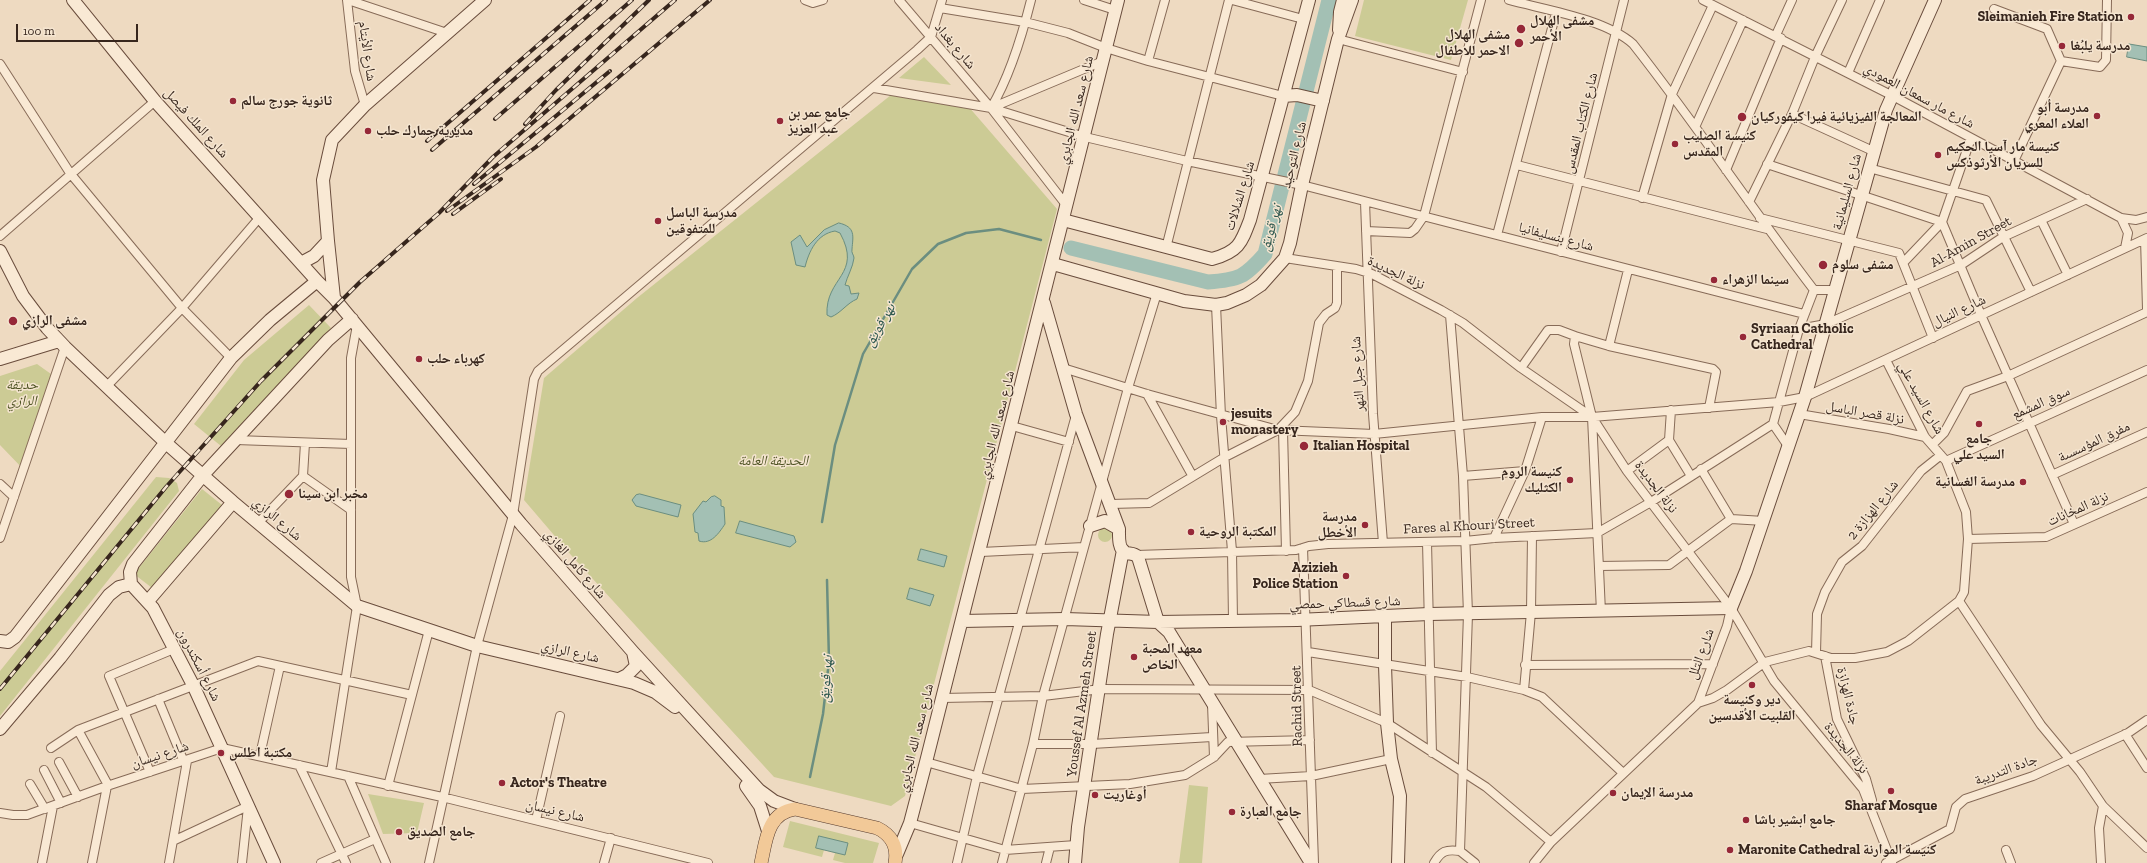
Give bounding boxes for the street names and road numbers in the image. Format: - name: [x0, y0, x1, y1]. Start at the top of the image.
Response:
- street label: شارع بغداد: [931, 19, 979, 73]
- street label: شارع الأيتام: [354, 20, 380, 82]
- street label: شارع سعد الله الجابري: [1054, 54, 1098, 166]
- street label: شارع مار سمعان العمودي: [1861, 60, 1977, 132]
- street label: شارع الكتاب المقدس: [1560, 71, 1602, 175]
- street label: شارع الملك فيصل: [160, 84, 232, 162]
- street label: شارع التوحيد: [1278, 120, 1310, 190]
- street label: شارع السليمانية: [1829, 152, 1865, 232]
- street label: شارع الشلالات: [1221, 159, 1259, 233]
- street label: Al-Amin Street: [1927, 213, 2015, 271]
- street label: شارع بنسليفانيا: [1517, 219, 1595, 255]
- street label: نزلة الجديدة: [1365, 252, 1427, 294]
- street label: شارع النيال: [1930, 291, 1988, 331]
- street label: شارع جبل النهر: [1348, 336, 1368, 412]
- street label: شارع السيد علي: [1894, 359, 1948, 437]
- street label: شارع سعد الله الجابري: [975, 369, 1019, 481]
- street label: سوق المشمع: [2009, 383, 2073, 423]
- street label: نزلة قصر الباسل: [1825, 398, 1905, 428]
- street label: مفرق المؤسسىة: [2055, 418, 2133, 466]
- street label: نزلة الجديدة: [1631, 457, 1681, 517]
- street label: شارع الهزازة 2: [1844, 477, 1902, 543]
- street label: نزلة المخانات: [2045, 488, 2111, 530]
- street label: شارع الرازي: [249, 494, 305, 544]
- street label: Fares al Khouri Street: [1403, 514, 1535, 538]
- street label: شارع كامل الغازي: [540, 526, 610, 602]
- street label: شارع قسطاكي حمصي: [1289, 593, 1401, 613]
- street label: شارع أسكندرون: [173, 626, 225, 704]
- street label: شارع التلل: [1684, 626, 1718, 682]
- street label: Youssef Al Azmeh Street: [1063, 630, 1101, 778]
- street label: شارع الرازي: [539, 637, 601, 667]
- street label: Rachid Street: [1288, 665, 1306, 747]
- street label: جادة الهزازة: [1833, 665, 1863, 727]
- street label: شارع سعد الله الجابري: [894, 682, 938, 794]
- street label: نزلة الجديدة: [1820, 719, 1872, 777]
- street label: شارع نيسان: [129, 738, 191, 772]
- street label: جادة التدريبة: [1972, 751, 2040, 789]
- street label: شارع نيسان: [524, 796, 586, 826]

